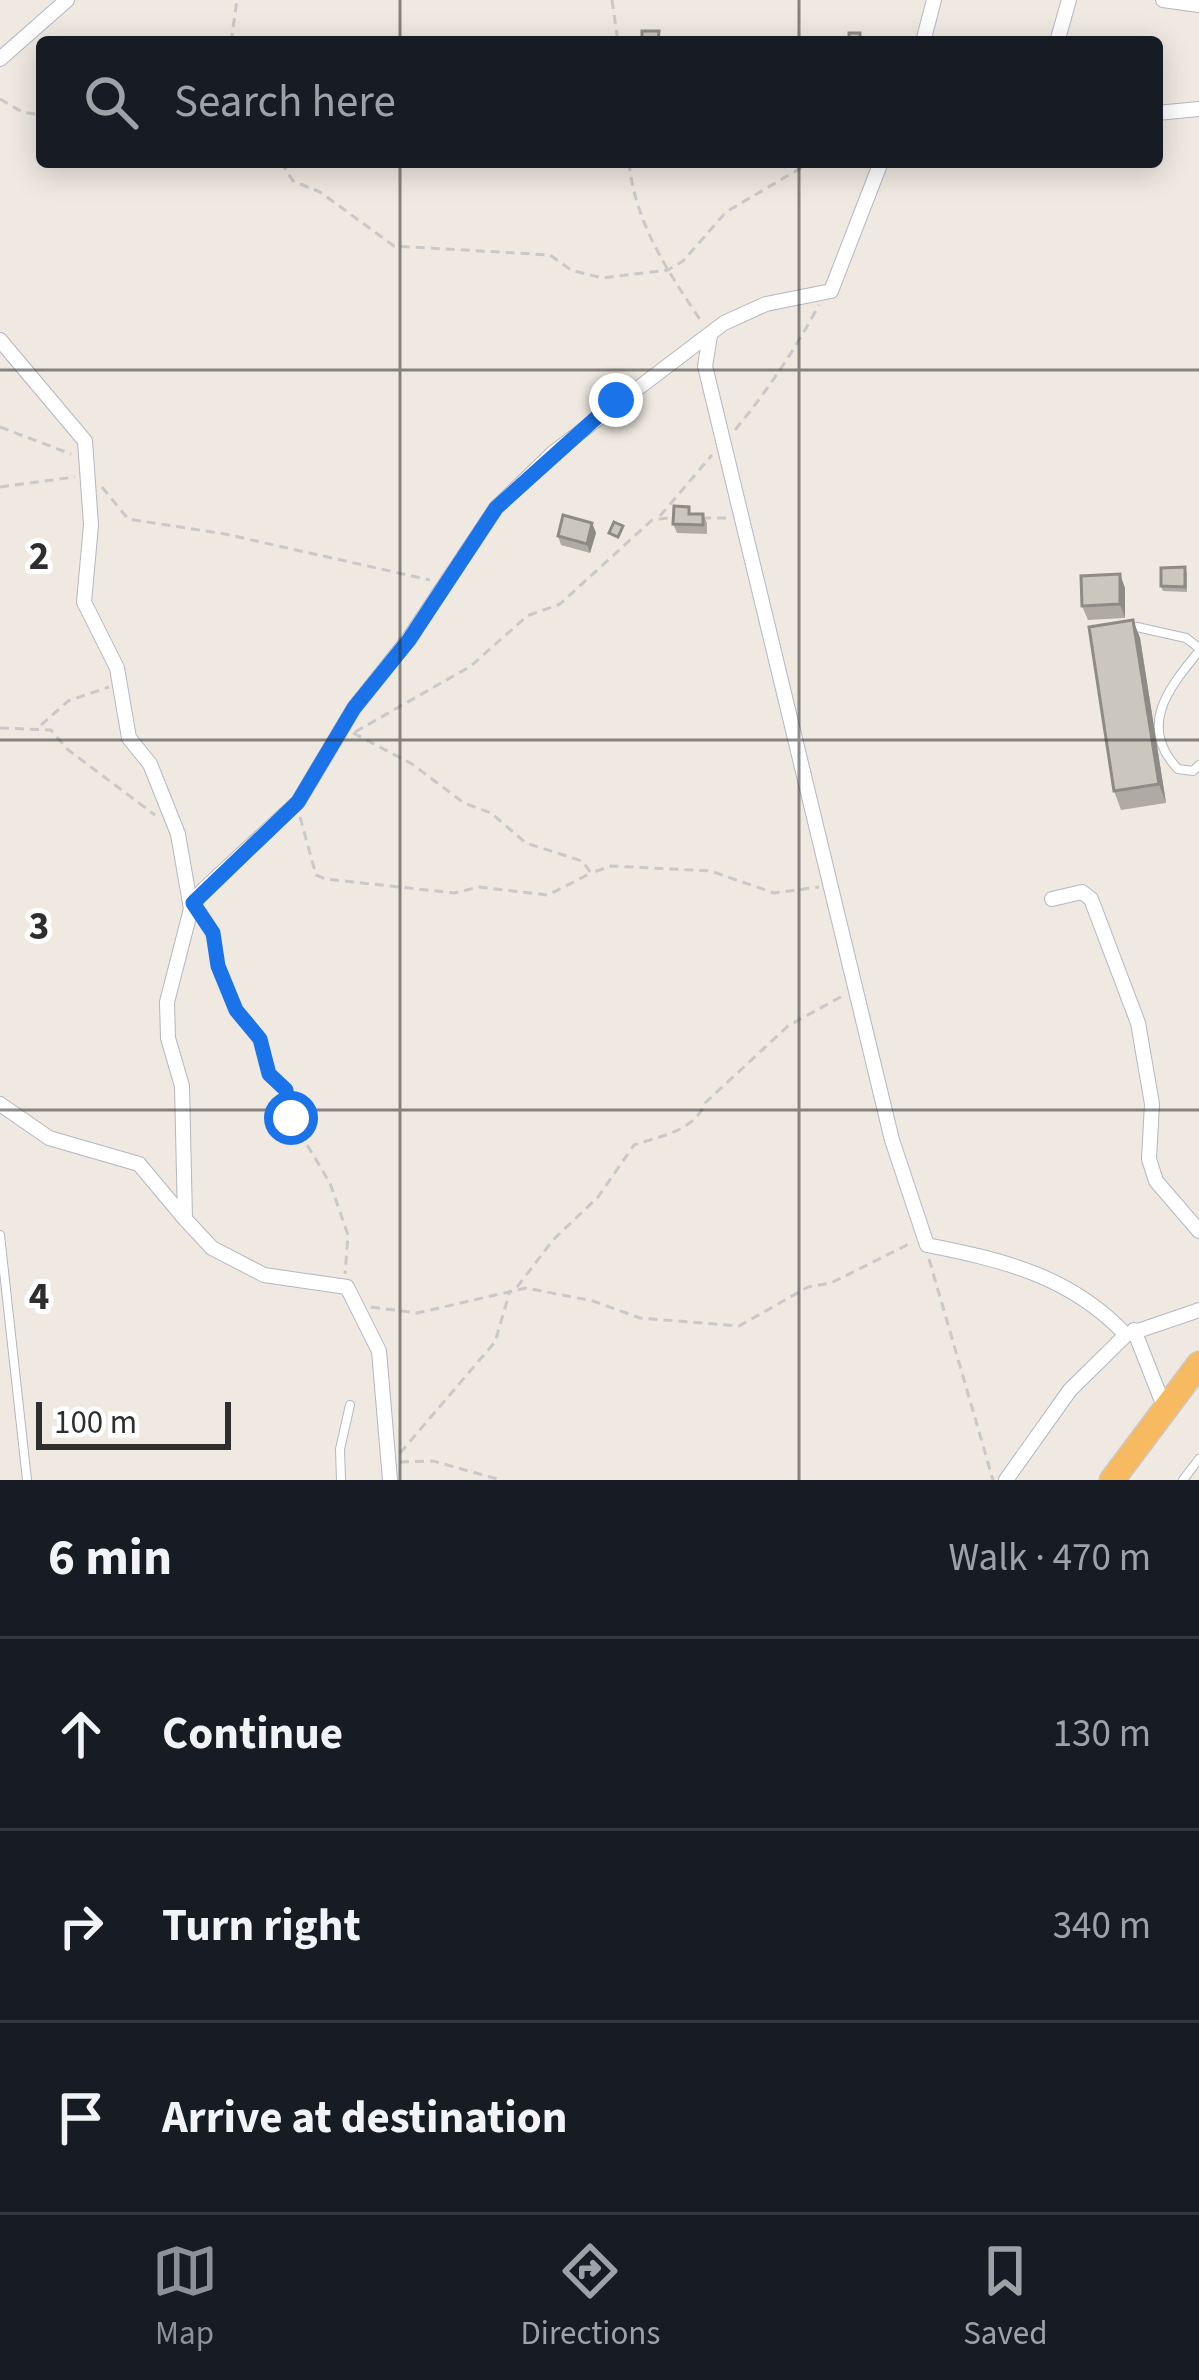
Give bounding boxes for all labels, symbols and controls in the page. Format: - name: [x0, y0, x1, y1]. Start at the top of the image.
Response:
- search box: [36, 36, 1163, 168]
- icon: search: [78, 69, 144, 135]
- text: Search here: [174, 70, 396, 134]
- route end: [589, 373, 643, 427]
- text: 2: [29, 529, 49, 585]
- text: 3: [29, 899, 49, 955]
- route start: [264, 1091, 318, 1145]
- text: 4: [29, 1269, 49, 1325]
- scale bar: [36, 1396, 231, 1449]
- text: 100 m: [54, 1399, 137, 1446]
- text: 6 min: [48, 1522, 172, 1594]
- text: Walk · 470 m: [948, 1530, 1151, 1586]
- icon: ahead: [48, 1701, 114, 1767]
- text: Continue: [162, 1702, 343, 1766]
- text: 130 m: [1053, 1706, 1151, 1762]
- icon: right: [48, 1893, 114, 1959]
- text: Turn right: [162, 1894, 361, 1958]
- text: 340 m: [1053, 1898, 1151, 1954]
- icon: arrive: [48, 2085, 114, 2151]
- text: Arrive at destination: [162, 2086, 567, 2150]
- tab: Map: [152, 2238, 218, 2357]
- tab: Directions: [521, 2238, 660, 2357]
- tab: Saved: [963, 2238, 1047, 2357]

